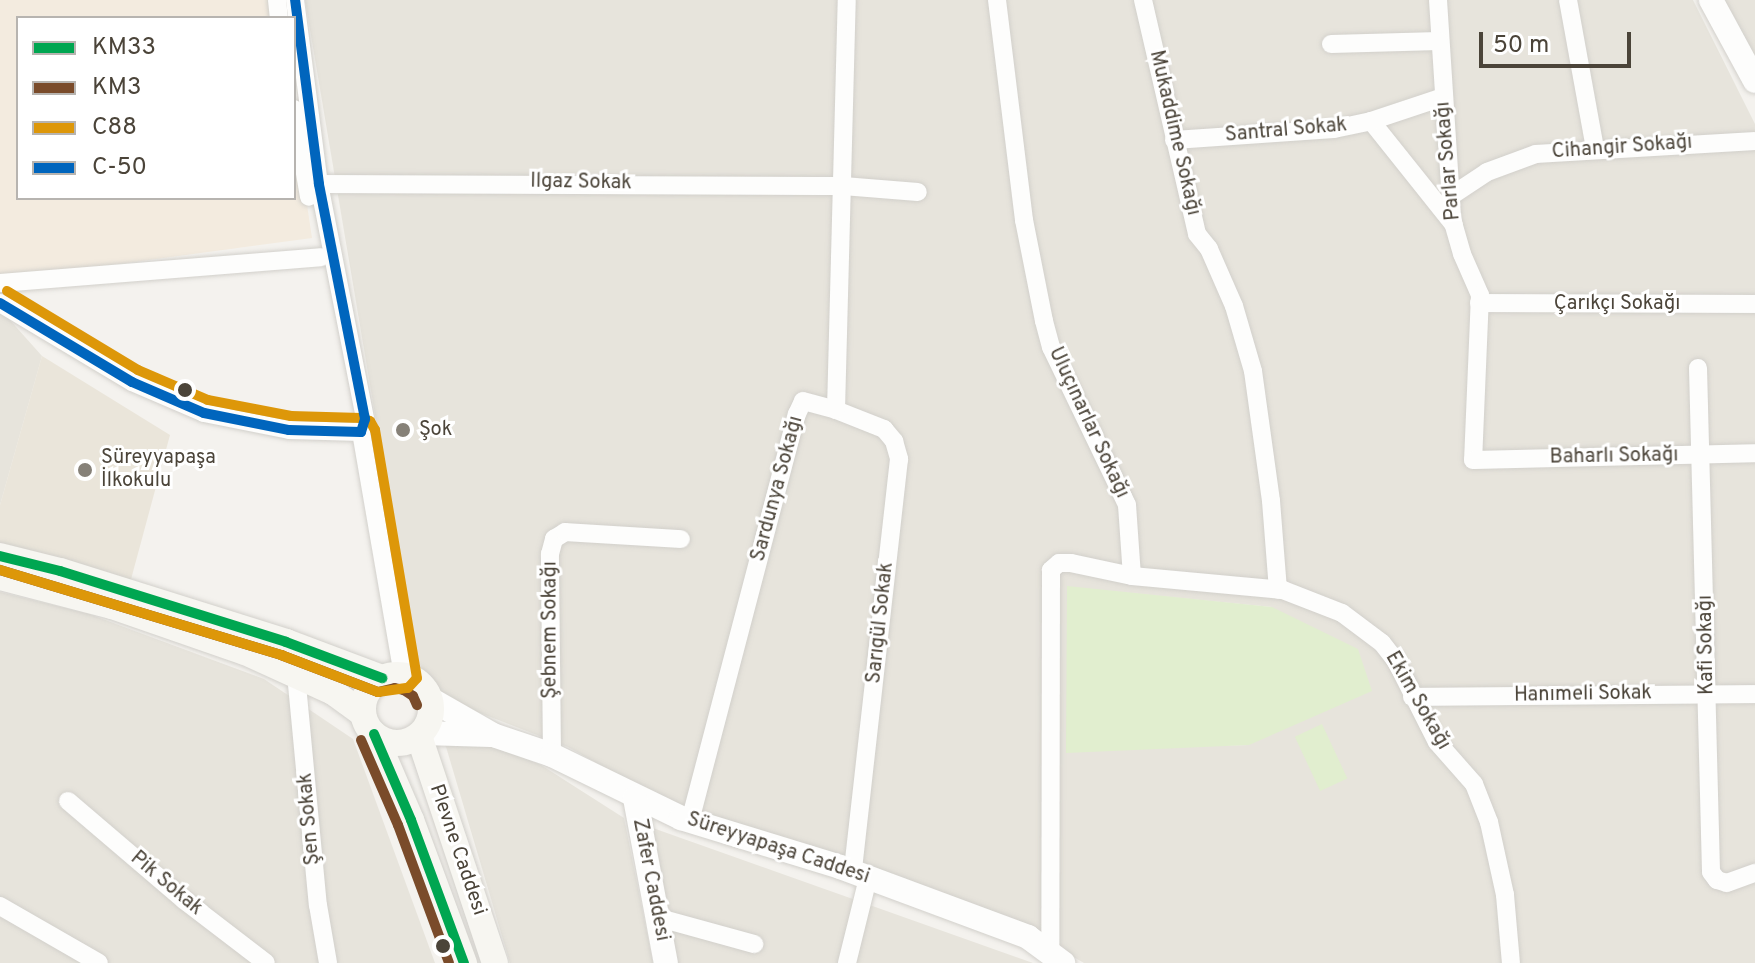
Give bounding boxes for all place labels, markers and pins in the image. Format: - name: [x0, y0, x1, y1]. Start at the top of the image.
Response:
- unlabelled marker: [177, 382, 193, 398]
- place label: Şok: [419, 418, 452, 442]
- marker: Şok: [394, 421, 412, 439]
- place label: Süreyyapaşa İlkokulu: [101, 446, 216, 493]
- marker: Süreyyapaşa İlkokulu: [76, 461, 94, 479]
- unlabelled marker: [435, 938, 451, 954]

